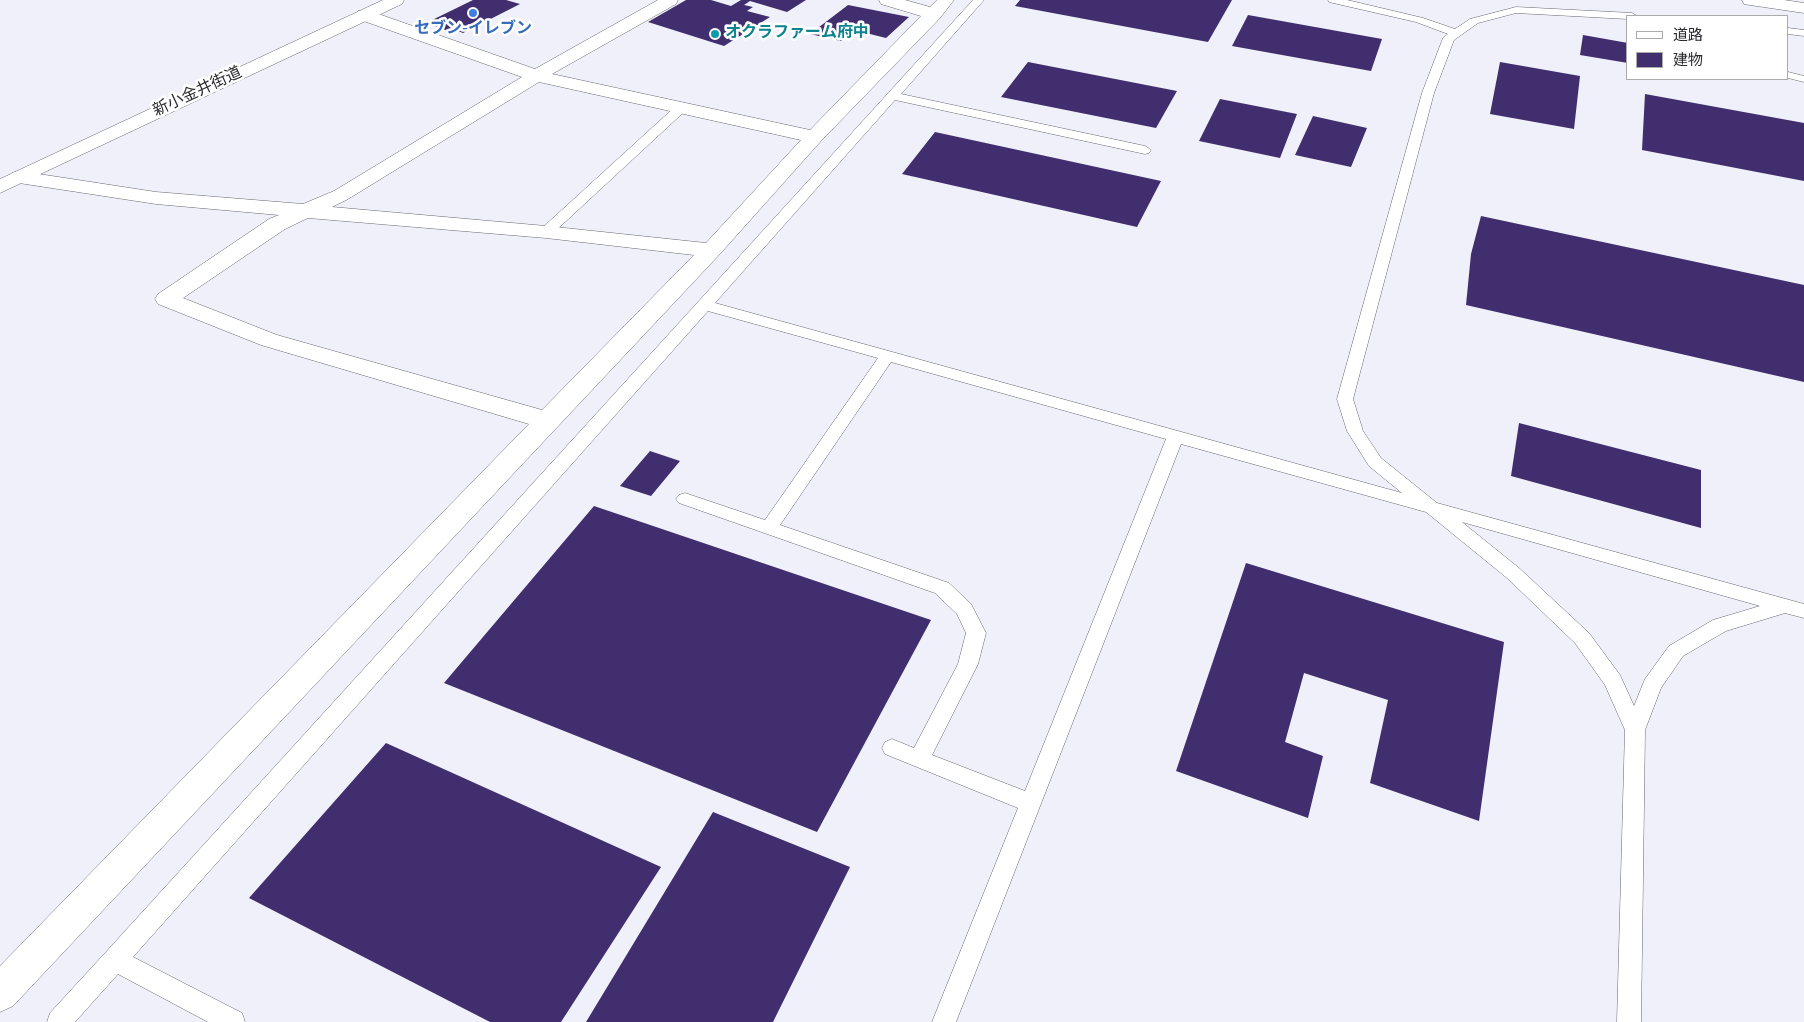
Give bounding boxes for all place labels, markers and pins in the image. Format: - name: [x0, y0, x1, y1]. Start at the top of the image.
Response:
- marker: セブン-イレブン: [467, 7, 479, 19]
- place label: セブン-イレブン: [414, 20, 532, 40]
- place label: オクラファーム府中: [725, 24, 869, 44]
- marker: オクラファーム府中: [709, 28, 721, 40]

